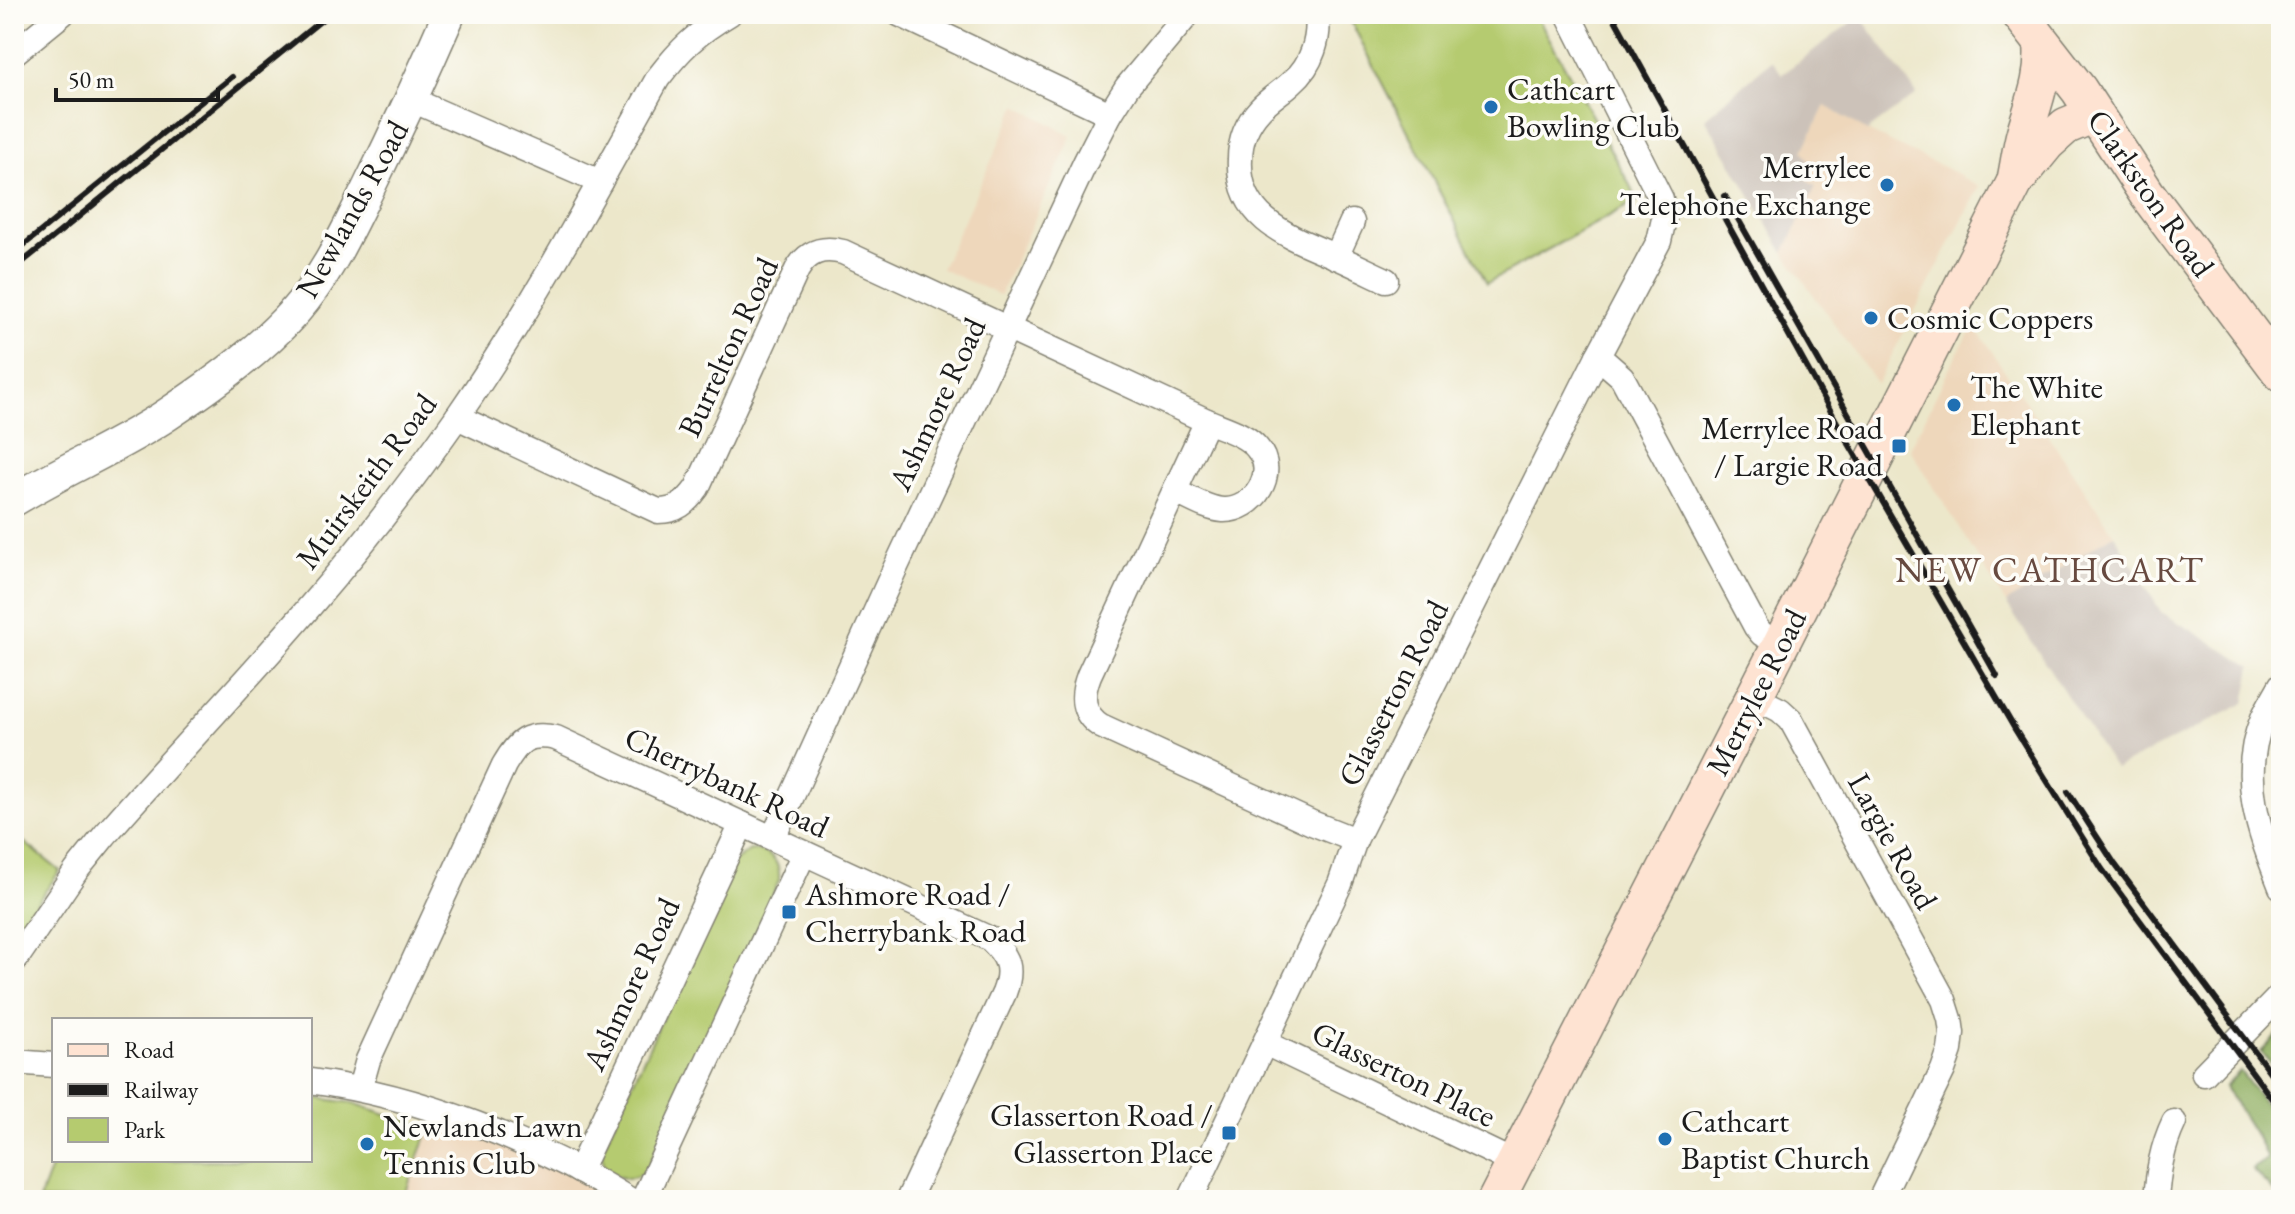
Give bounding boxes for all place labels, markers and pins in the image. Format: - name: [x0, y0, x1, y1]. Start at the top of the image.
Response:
- place label: Cathcart Bowling Club: [1507, 68, 1680, 147]
- marker: Cathcart Bowling Club: [1482, 98, 1500, 116]
- place label: Merrylee Telephone Exchange: [1619, 146, 1871, 225]
- marker: Merrylee Telephone Exchange: [1878, 176, 1896, 194]
- place label: Cosmic Coppers: [1887, 297, 2093, 339]
- marker: Cosmic Coppers: [1862, 309, 1880, 327]
- place label: The White Elephant: [1970, 366, 2103, 445]
- marker: The White Elephant: [1945, 396, 1963, 414]
- place label: Merrylee Road / Largie Road: [1701, 407, 1884, 486]
- marker: Merrylee Road / Largie Road: [1890, 437, 1908, 455]
- place label: Ashmore Road / Cherrybank Road: [804, 873, 1027, 952]
- marker: Ashmore Road / Cherrybank Road: [780, 903, 798, 921]
- place label: Glasserton Road / Glasserton Place: [990, 1094, 1213, 1173]
- place label: Cathcart Baptist Church: [1681, 1100, 1870, 1179]
- place label: Newlands Lawn Tennis Club: [383, 1105, 583, 1184]
- marker: Glasserton Road / Glasserton Place: [1220, 1124, 1238, 1142]
- marker: Cathcart Baptist Church: [1656, 1130, 1674, 1148]
- marker: Newlands Lawn Tennis Club: [358, 1135, 376, 1153]

